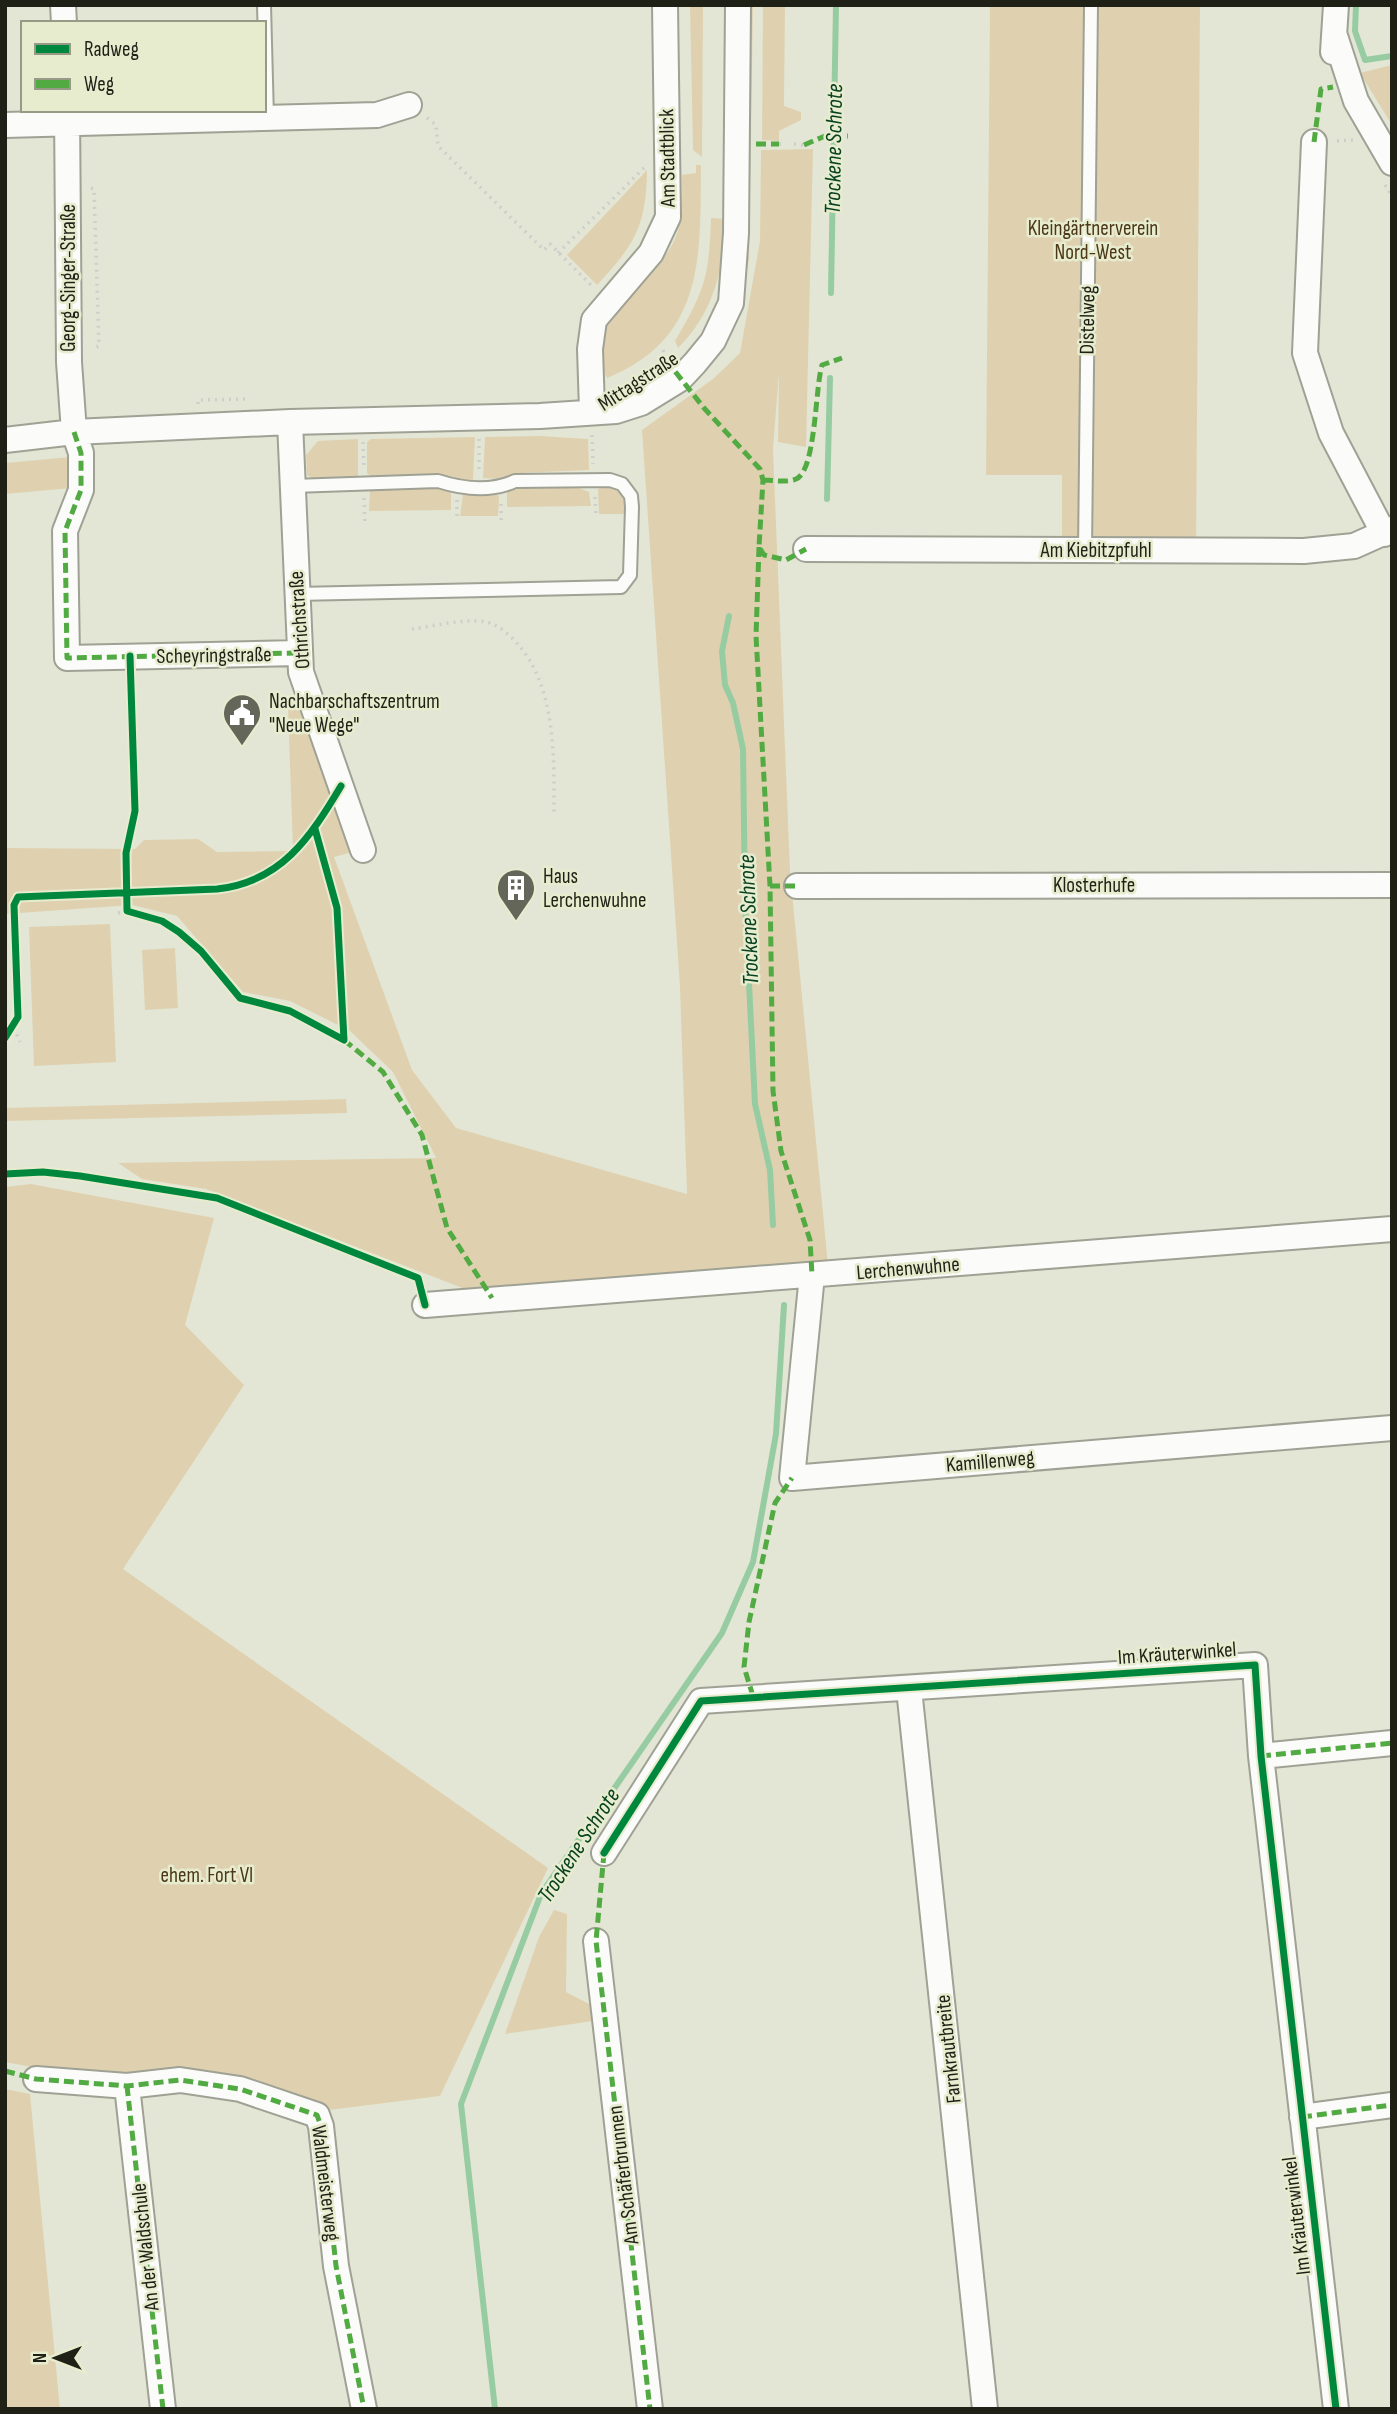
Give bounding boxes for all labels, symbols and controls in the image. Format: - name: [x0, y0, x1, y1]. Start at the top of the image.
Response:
- legend: [21, 21, 266, 112]
- text: Radweg: [84, 37, 139, 62]
- text: Weg: [84, 72, 114, 97]
- water label: Trockene Schrote: [819, 83, 849, 215]
- street label: Am Stadtblick: [654, 109, 681, 208]
- street label: Georg-Singer-Straße: [56, 204, 81, 352]
- park label: Kleingärtnerverein Nord-West: [1028, 216, 1158, 265]
- street label: Distelweg: [1074, 285, 1101, 355]
- street label: Mittagstraße: [594, 346, 683, 417]
- street label: Am Kiebitzpfuhl: [1039, 538, 1152, 563]
- street label: Othrichstraße: [284, 570, 315, 670]
- street label: Scheyringstraße: [156, 642, 272, 669]
- place label: Nachbarschaftszentrum "Neue Wege": [269, 689, 440, 738]
- public building icon: Nachbarschaftszentrum "Neue Wege": [221, 692, 263, 747]
- water label: Trockene Schrote: [733, 854, 765, 986]
- place label: Haus Lerchenwuhne: [543, 864, 646, 913]
- building icon: Haus Lerchenwuhne: [495, 867, 537, 922]
- street label: Klosterhufe: [1053, 873, 1135, 898]
- street label: Lerchenwuhne: [855, 1252, 961, 1285]
- street label: Kamillenweg: [945, 1445, 1035, 1478]
- street label: Im Kräuterwinkel: [1117, 1637, 1237, 1670]
- water label: Trockene Schrote: [531, 1783, 626, 1908]
- park label: ehem. Fort VI: [161, 1863, 253, 1888]
- street label: Farnkrautbreite: [930, 1993, 967, 2105]
- street label: Am Schäferbrunnen: [603, 2104, 645, 2247]
- street label: Waldmeisterweg: [306, 2124, 345, 2243]
- street label: Im Kräuterwinkel: [1277, 2155, 1316, 2276]
- street label: An der Waldschule: [126, 2182, 165, 2313]
- north arrow: [21, 2323, 91, 2393]
- text: N: [29, 2353, 52, 2363]

